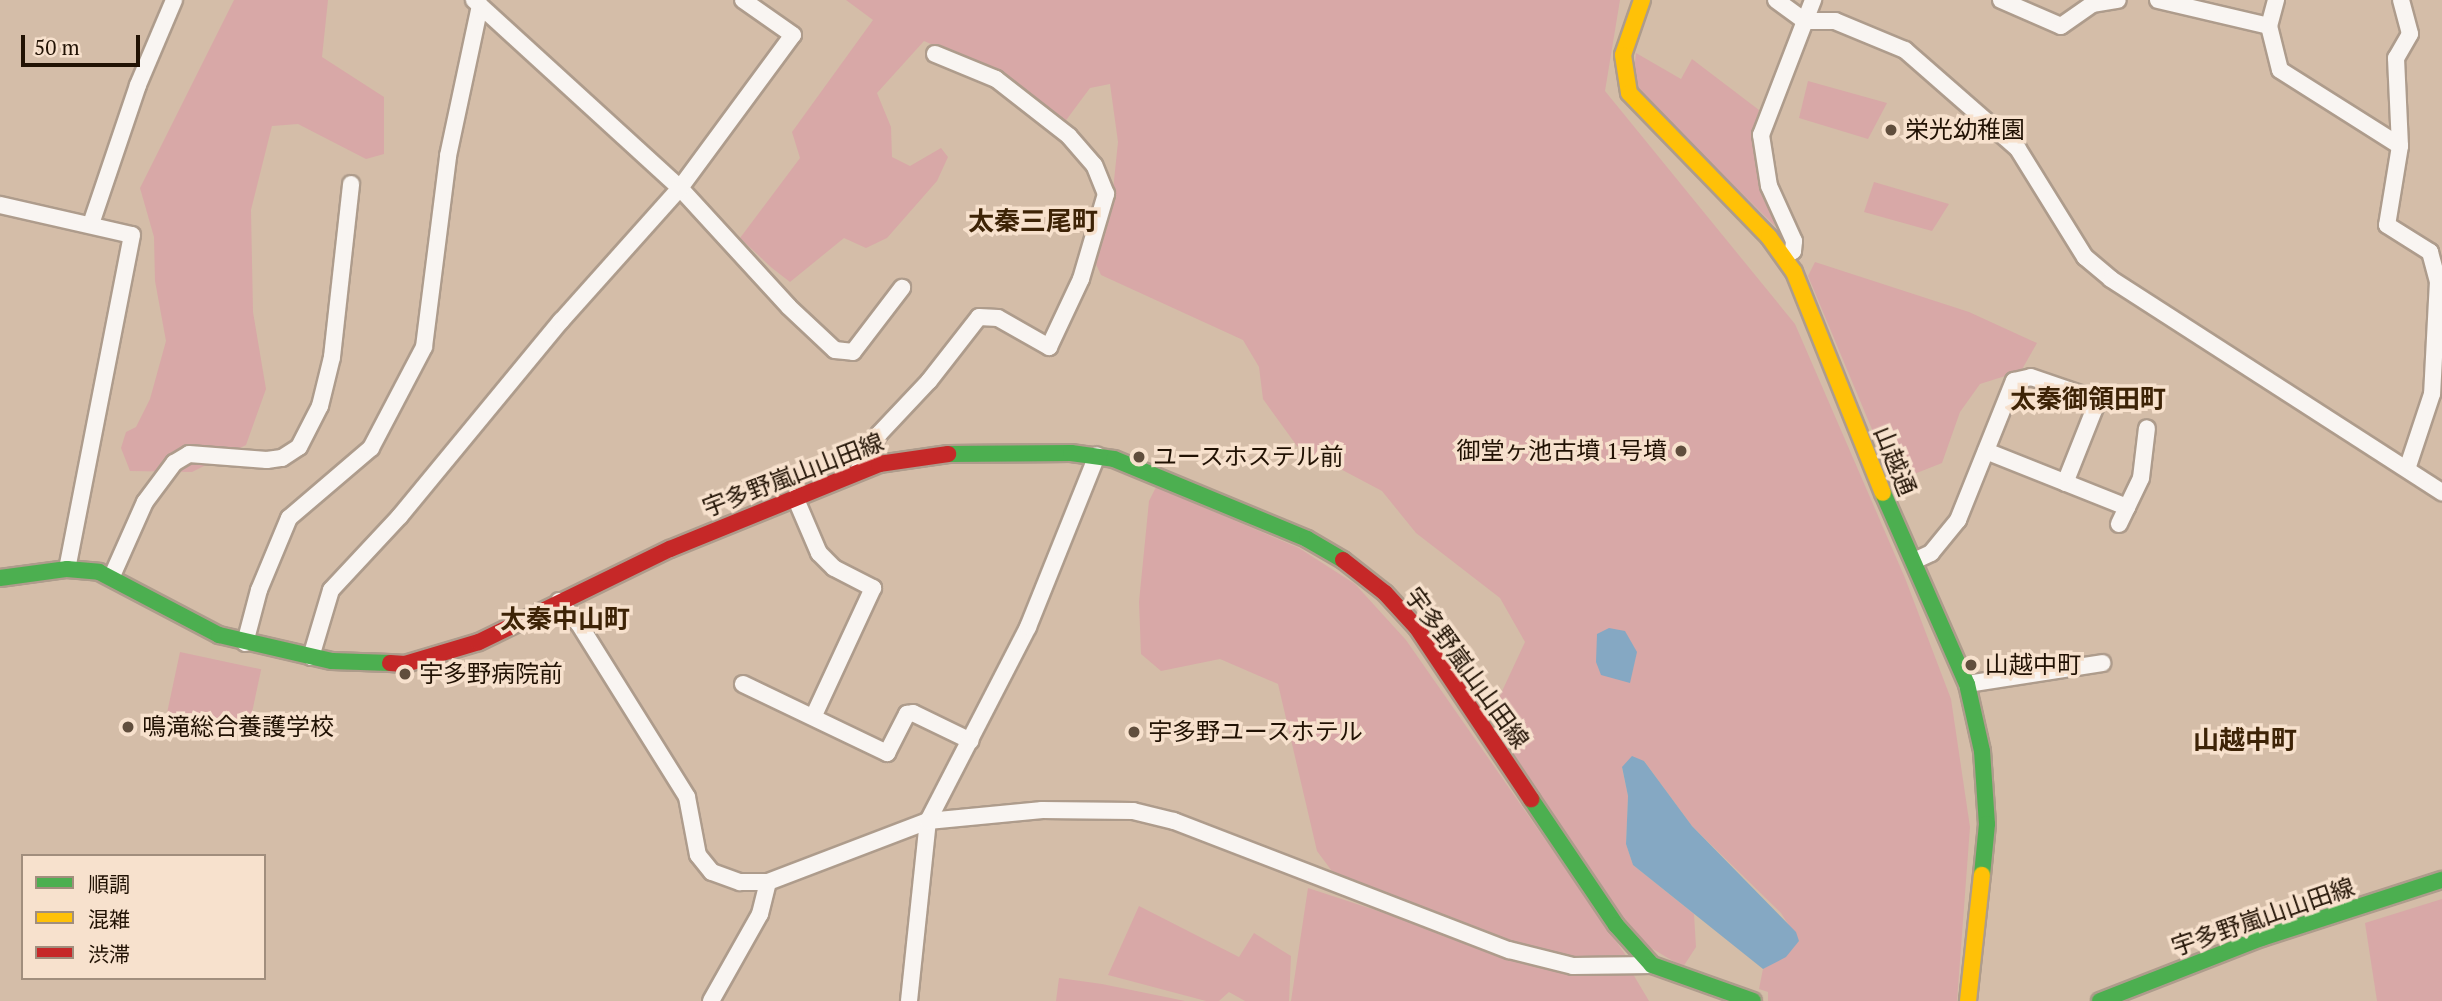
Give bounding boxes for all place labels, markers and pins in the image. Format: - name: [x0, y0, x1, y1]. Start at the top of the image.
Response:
- place label: 栄光幼稚園: [1905, 116, 2025, 144]
- marker: 栄光幼稚園: [1883, 122, 1899, 138]
- place label: 御堂ヶ池古墳 1号墳: [1456, 437, 1667, 465]
- place label: ユースホステル前: [1153, 443, 1345, 471]
- marker: 御堂ヶ池古墳 1号墳: [1673, 443, 1689, 459]
- marker: ユースホステル前: [1131, 449, 1147, 465]
- place label: 山越中町: [1985, 651, 2081, 679]
- marker: 山越中町: [1963, 657, 1979, 673]
- place label: 宇多野病院前: [419, 660, 563, 688]
- marker: 宇多野病院前: [397, 666, 413, 682]
- place label: 鳴滝総合養護学校: [142, 713, 334, 741]
- place label: 宇多野ユースホテル: [1148, 718, 1364, 746]
- marker: 鳴滝総合養護学校: [120, 719, 136, 735]
- marker: 宇多野ユースホテル: [1126, 724, 1142, 740]

